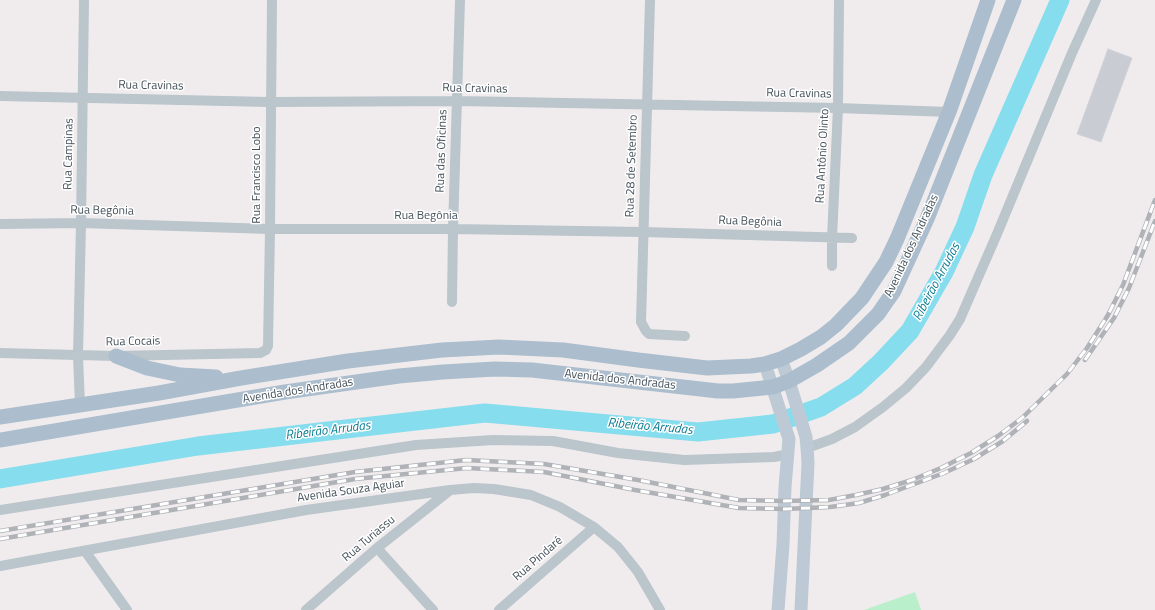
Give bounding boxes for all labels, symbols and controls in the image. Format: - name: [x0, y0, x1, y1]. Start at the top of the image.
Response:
- street label: Rua Cravinas: [118, 78, 184, 94]
- street label: Rua Cravinas: [442, 81, 508, 97]
- street label: Rua Cravinas: [766, 86, 832, 102]
- street label: Rua Antônio Olinto: [813, 108, 833, 204]
- street label: Rua das Oficinas: [433, 109, 451, 193]
- street label: Rua 28 de Setembro: [623, 114, 641, 218]
- street label: Rua Campinas: [61, 118, 77, 190]
- street label: Rua Francisco Lobo: [250, 126, 264, 224]
- street label: Avenida dos Andradas: [882, 192, 942, 300]
- street label: Rua Begônia: [70, 203, 134, 219]
- street label: Rua Begônia: [394, 209, 458, 223]
- street label: Rua Begônia: [718, 214, 782, 230]
- water label: Ribeirão Arrudas: [910, 241, 964, 323]
- street label: Rua Cocais: [106, 334, 160, 350]
- street label: Avenida dos Andradas: [564, 367, 676, 393]
- street label: Avenida dos Andradas: [242, 375, 354, 407]
- water label: Ribeirão Arrudas: [607, 416, 693, 438]
- water label: Ribeirão Arrudas: [285, 418, 371, 444]
- street label: Avenida Souza Aguiar: [296, 476, 406, 506]
- street label: Rua Turiassu: [340, 513, 398, 565]
- street label: Rua Pindaré: [510, 534, 566, 584]

